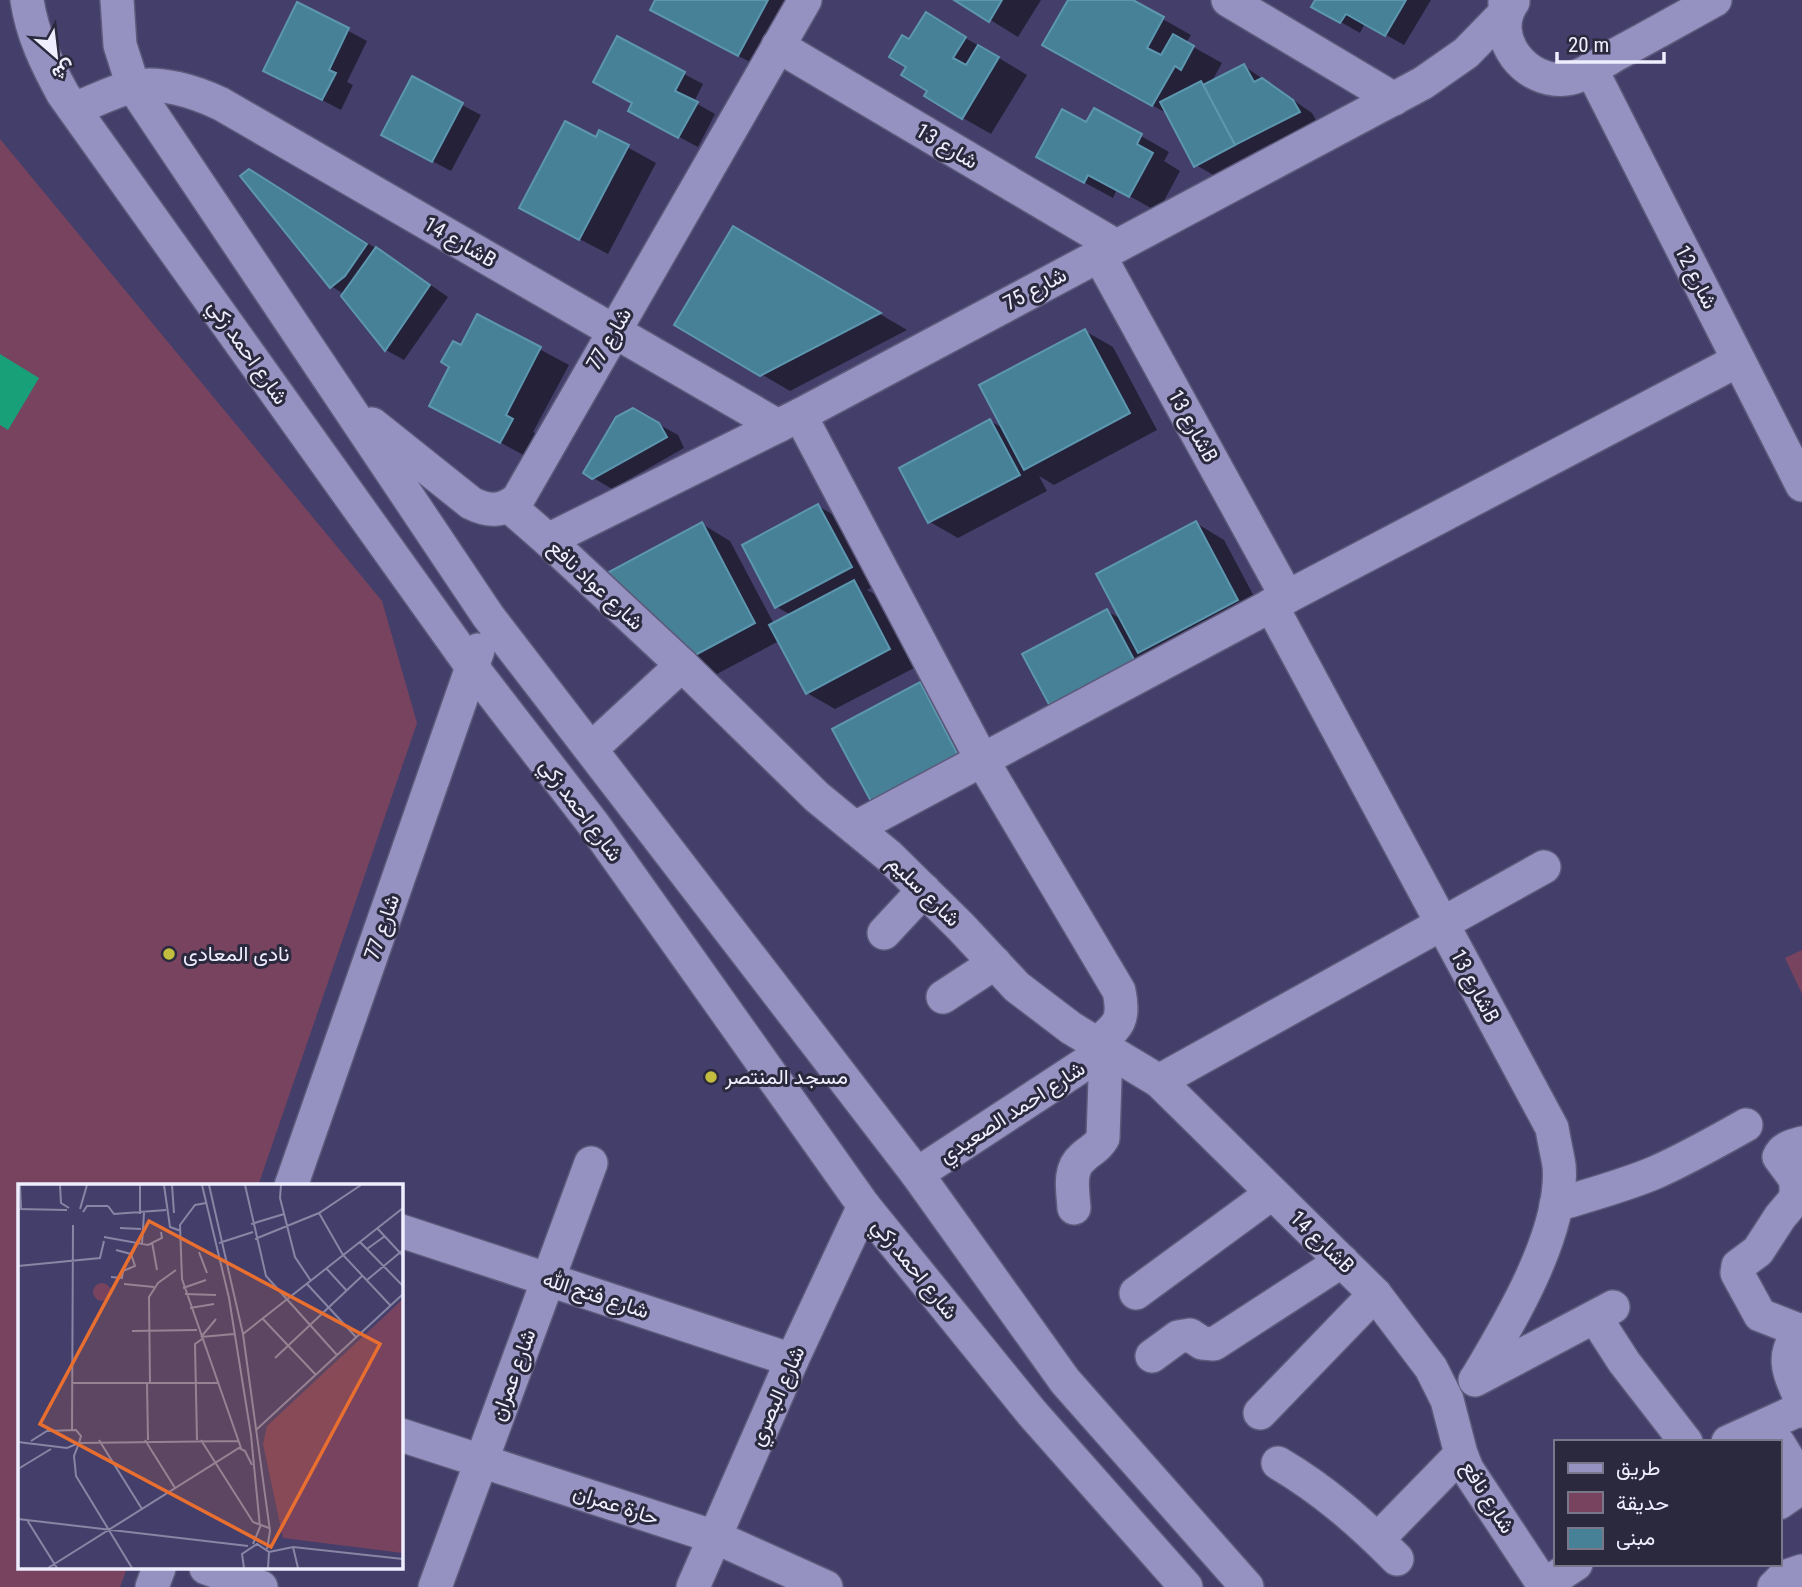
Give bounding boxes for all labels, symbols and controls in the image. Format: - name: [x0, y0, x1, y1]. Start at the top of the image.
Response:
- north arrow: [21, 21, 91, 91]
- scale bar: [1557, 21, 1664, 65]
- text: 20 m: [1568, 33, 1609, 57]
- text: ش: [48, 55, 79, 86]
- street label: شارع 13: [911, 118, 982, 175]
- street label: شارع 14B: [419, 212, 500, 274]
- street label: شارع 12: [1668, 241, 1722, 314]
- street label: شارع 75: [999, 262, 1072, 317]
- street label: شارع احمد زكي: [199, 295, 293, 412]
- street label: شارع 77: [582, 304, 638, 375]
- street label: شارع 13B: [1162, 386, 1223, 467]
- street label: شارع عواد نافع: [542, 535, 648, 636]
- street label: شارع احمد زكي: [531, 754, 627, 869]
- street label: شارع سليم: [881, 851, 965, 933]
- street label: شارع 77: [360, 891, 406, 964]
- place label: نادى المعادى: [183, 942, 290, 966]
- street label: شارع 13B: [1444, 945, 1504, 1028]
- marker: نادى المعادى: [161, 946, 177, 962]
- street label: شارع احمد الصعيدي: [935, 1056, 1092, 1172]
- place label: مسجد المنتصر: [724, 1065, 848, 1090]
- marker: مسجد المنتصر: [703, 1069, 719, 1085]
- inset map: [18, 1184, 402, 1570]
- street label: شارع 14B: [1284, 1206, 1359, 1280]
- street label: شارع احمد زكي: [863, 1214, 963, 1327]
- street label: شارع فتح الله: [539, 1266, 652, 1325]
- street label: شارع عمران: [485, 1326, 543, 1425]
- street label: شارع البصري: [744, 1343, 814, 1451]
- legend: [1554, 1440, 1781, 1566]
- street label: شارع نافع: [1455, 1456, 1520, 1539]
- text: طريق: [1616, 1456, 1661, 1481]
- street label: حارة عمران: [570, 1480, 662, 1531]
- text: حديقة: [1616, 1491, 1669, 1515]
- text: مبنى: [1616, 1526, 1655, 1550]

